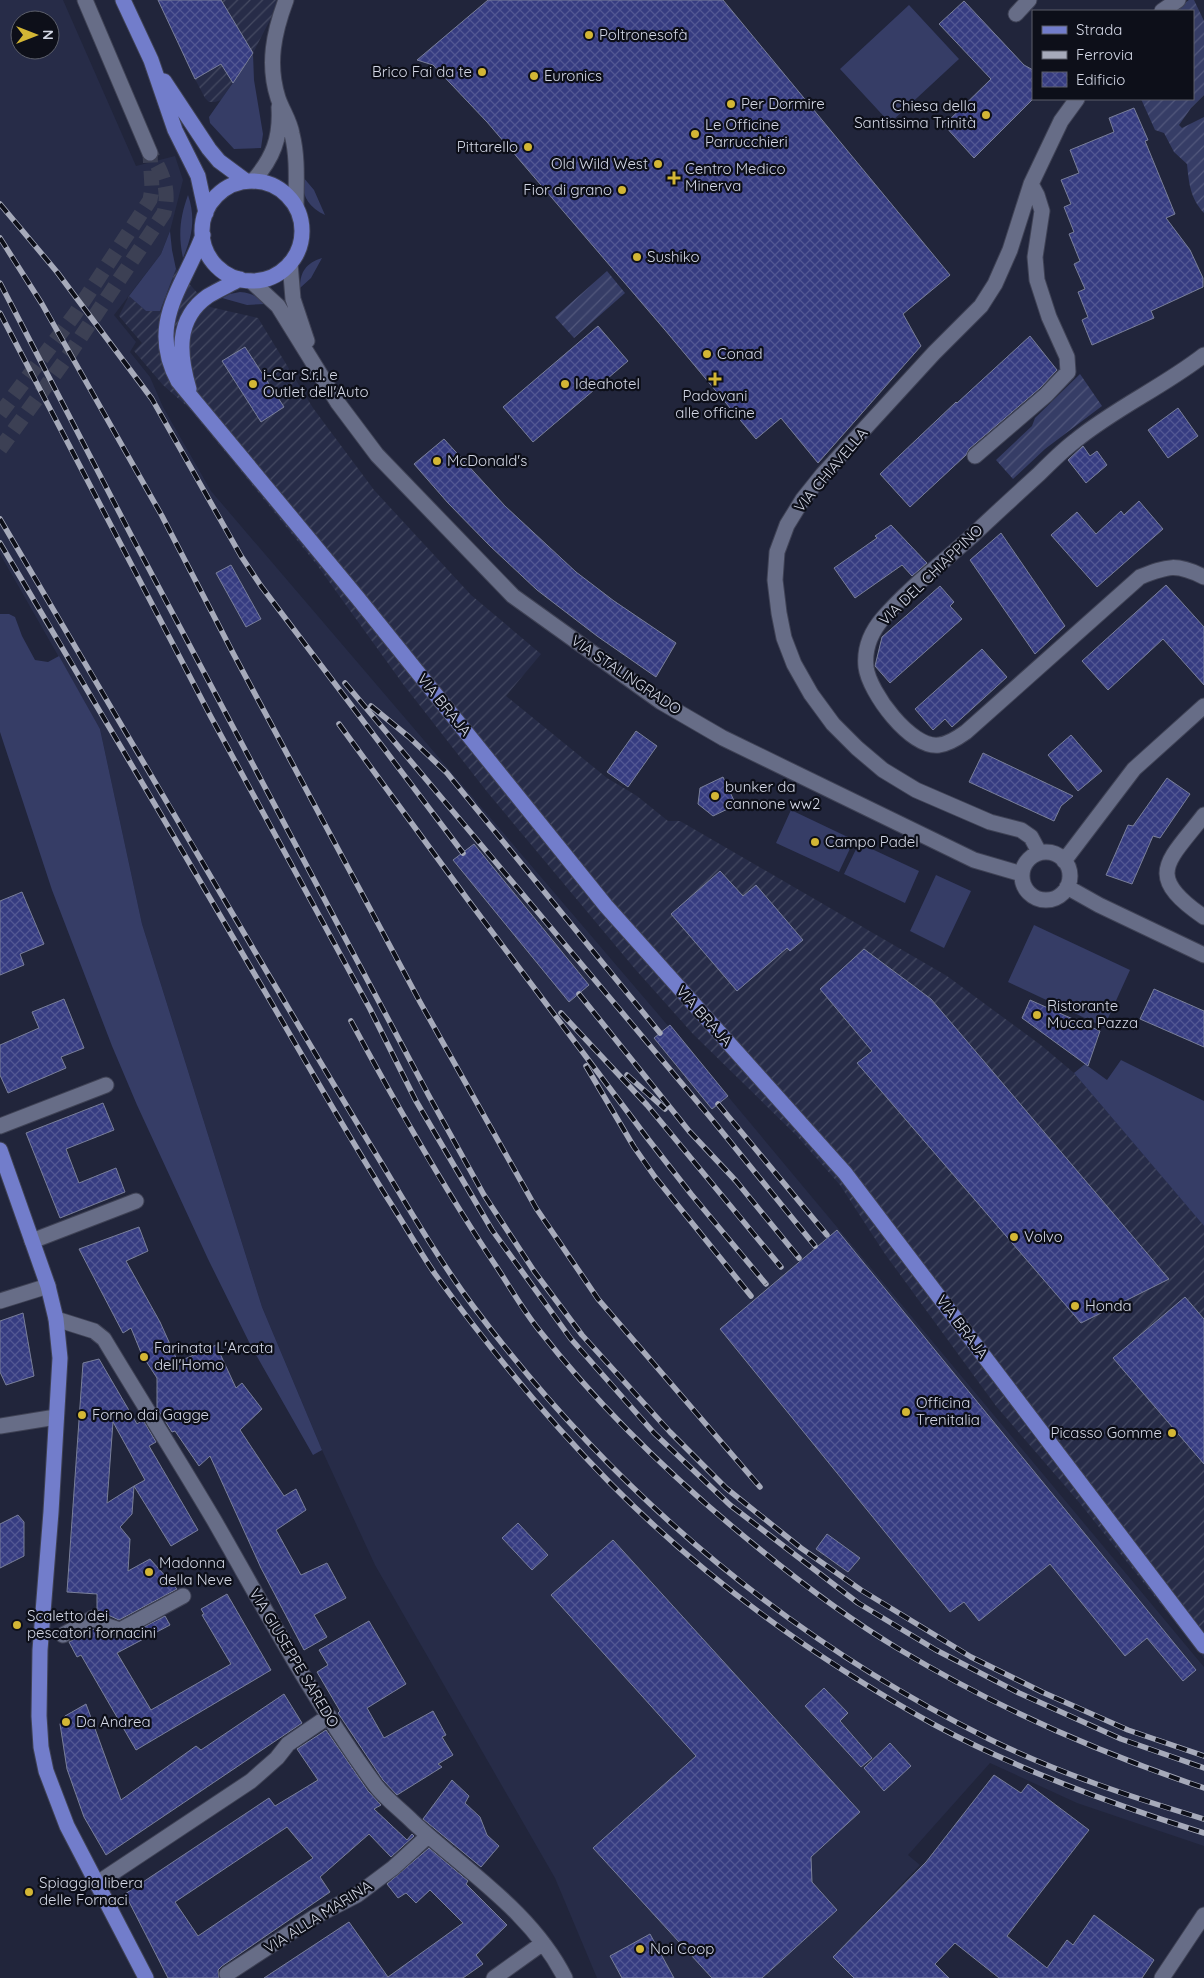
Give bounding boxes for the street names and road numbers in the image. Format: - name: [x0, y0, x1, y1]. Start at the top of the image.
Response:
- street label: VIA CHIAVELLA: [790, 423, 872, 516]
- street label: VIA DEL CHIAPPINO: [875, 520, 987, 629]
- street label: VIA STALINGRADO: [567, 631, 685, 719]
- street label: VIA BRAJA: [413, 670, 476, 740]
- street label: VIA BRAJA: [672, 981, 737, 1050]
- street label: VIA BRAJA: [932, 1291, 993, 1363]
- street label: VIA GIUSEPPE SAREDO: [245, 1585, 343, 1731]
- street label: VIA ALLA MARINA: [260, 1876, 375, 1957]

